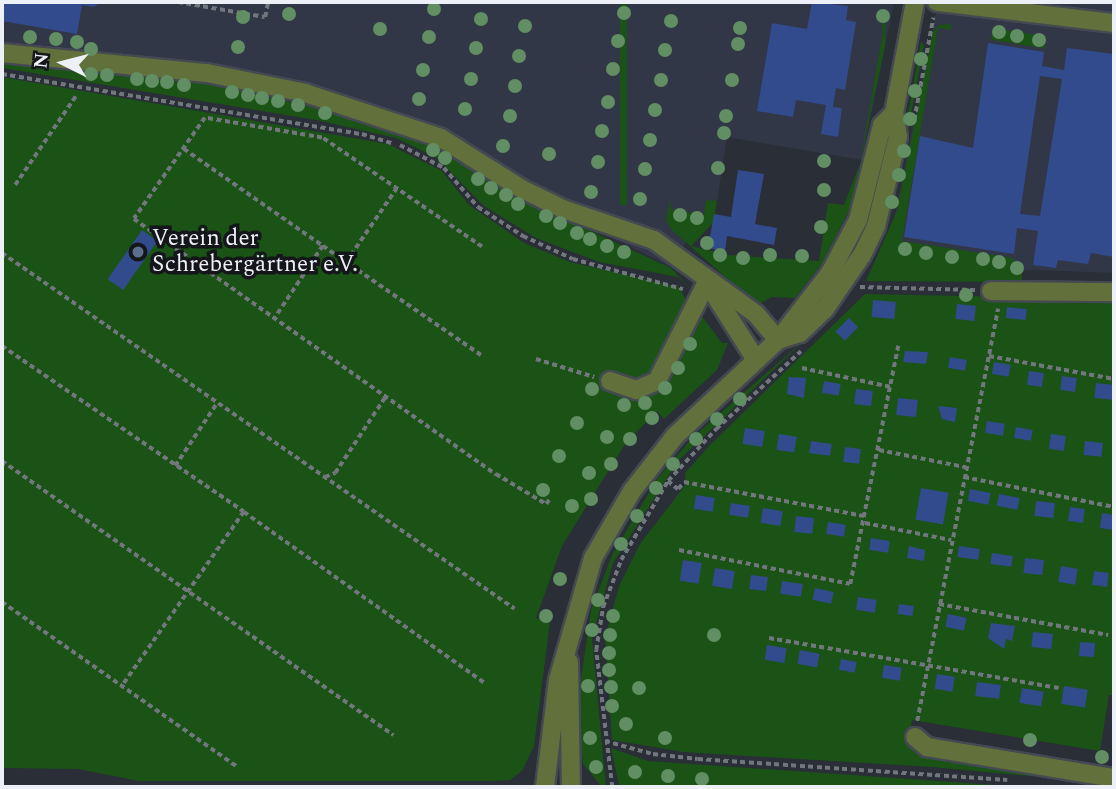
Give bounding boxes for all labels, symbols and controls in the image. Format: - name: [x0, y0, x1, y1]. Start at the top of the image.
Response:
- north arrow: [28, 28, 98, 98]
- text: N: [26, 52, 57, 70]
- place label: Verein der Schrebergärtner e.V.: [152, 225, 358, 279]
- marker: Verein der Schrebergärtner e.V.: [130, 244, 146, 260]

